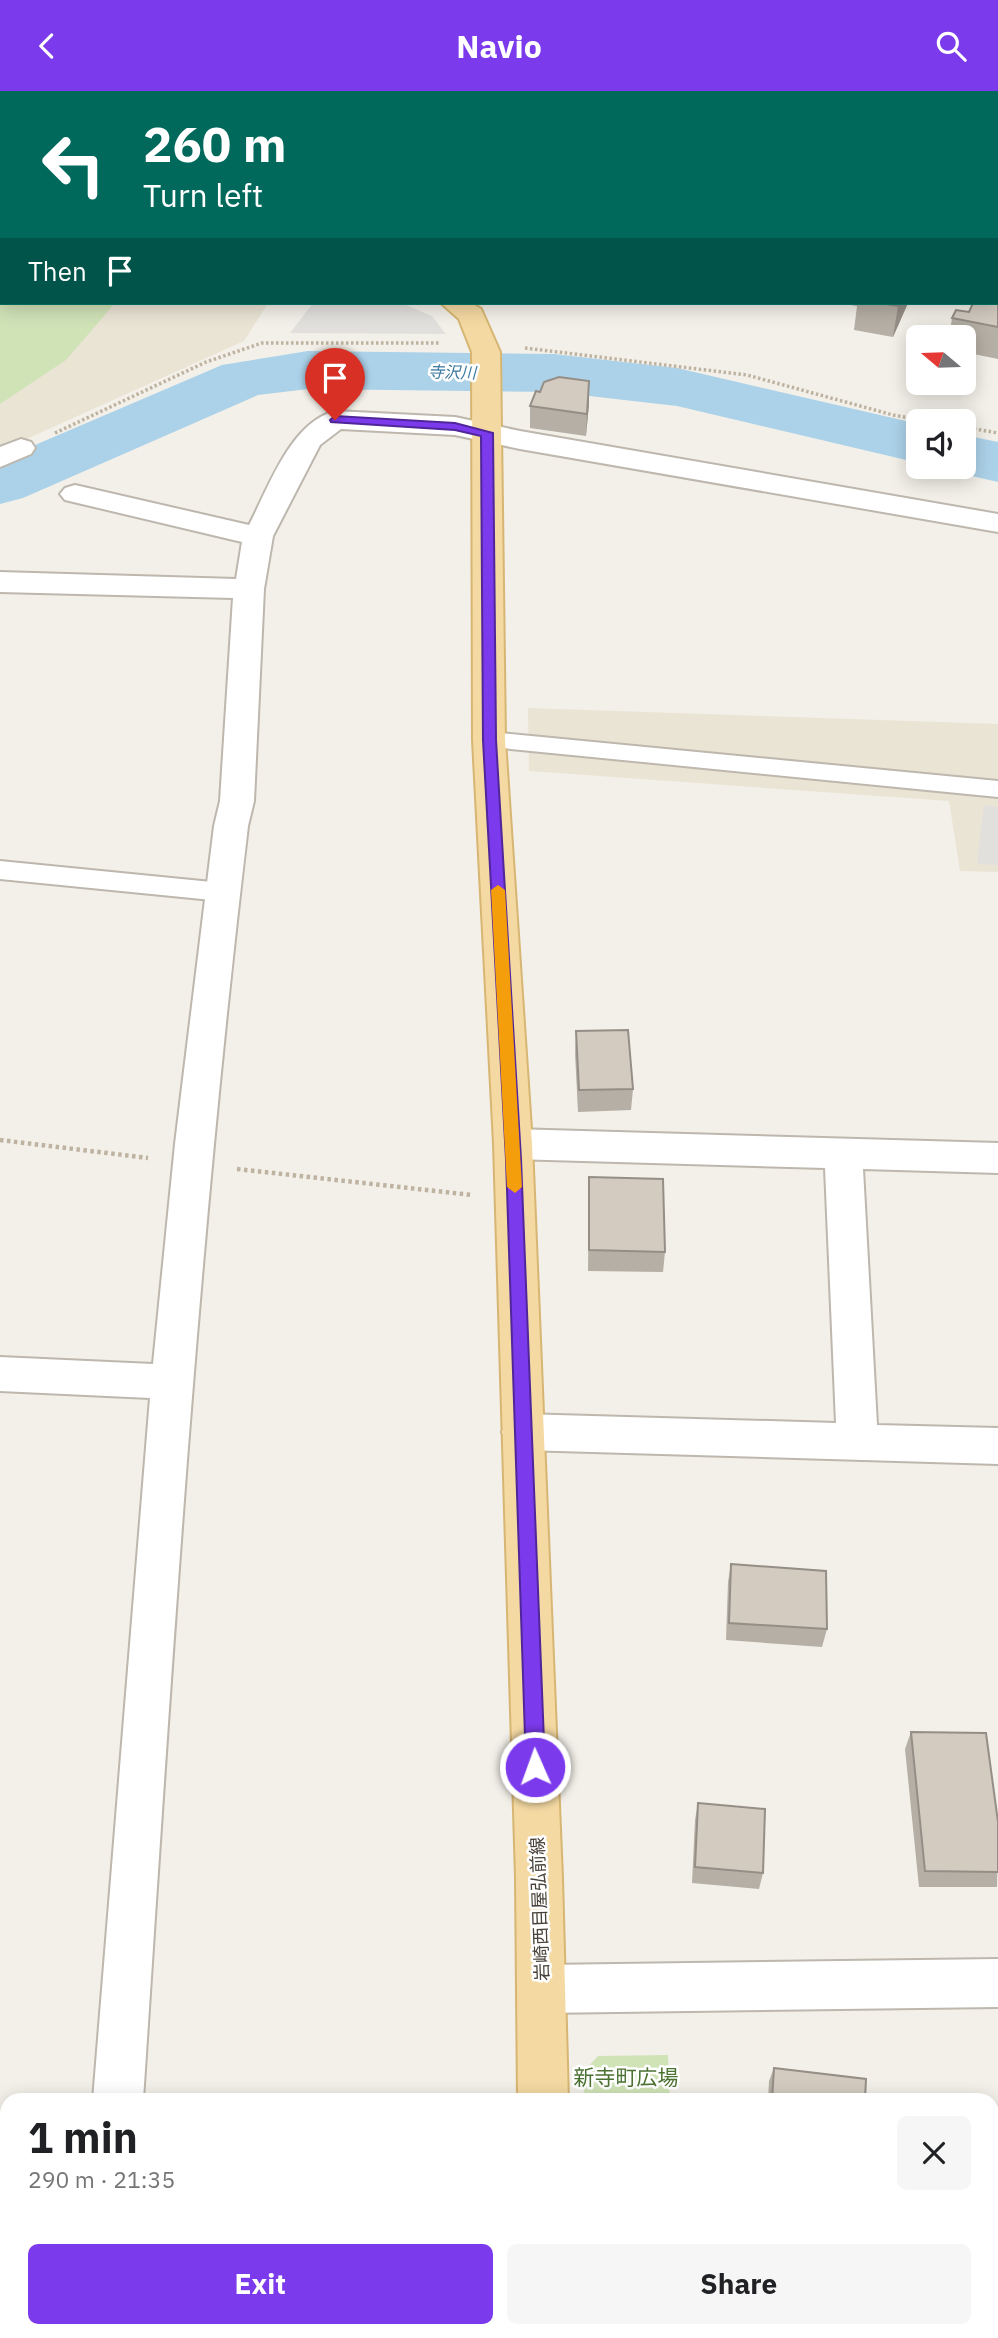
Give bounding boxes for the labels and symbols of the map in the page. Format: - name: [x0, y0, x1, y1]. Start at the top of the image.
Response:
- north arrow: [906, 325, 976, 395]
- pin: [305, 348, 365, 420]
- water label: 寺沢川: [428, 362, 478, 382]
- position arrow: [498, 1730, 572, 1804]
- street label: 岩崎西目屋弘前線: [525, 1837, 554, 1981]
- park label: 新寺町広場: [574, 2063, 679, 2091]

